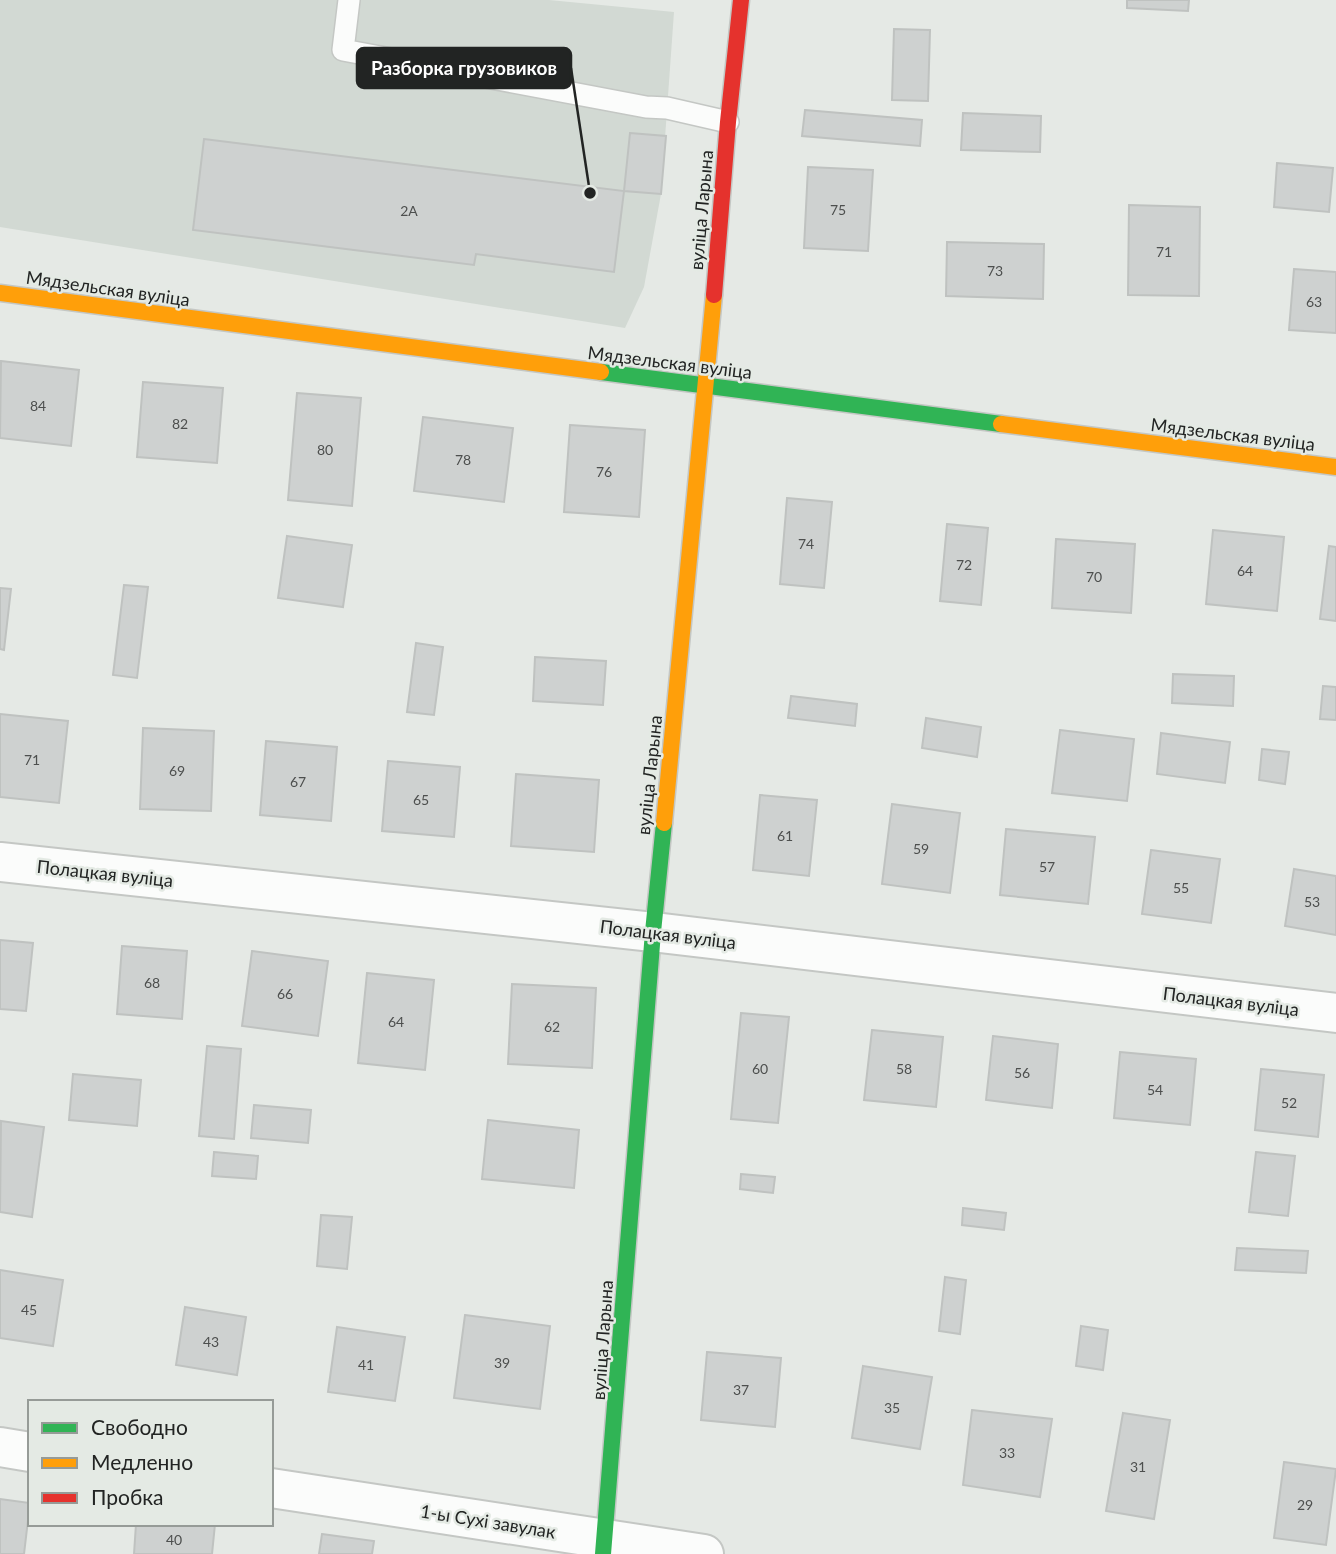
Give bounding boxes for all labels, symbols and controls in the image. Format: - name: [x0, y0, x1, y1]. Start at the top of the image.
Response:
- callout: Разборка грузовиков: [357, 48, 571, 88]
- text: Разборка грузовиков: [371, 56, 557, 79]
- street label: вуліца Ларына: [685, 149, 717, 271]
- house number: 75: [830, 201, 846, 218]
- house number: 2А: [400, 202, 418, 219]
- house number: 71: [1156, 243, 1172, 260]
- house number: 73: [987, 262, 1003, 279]
- street label: Мядзельская вуліца: [25, 266, 191, 310]
- house number: 63: [1306, 293, 1322, 310]
- street label: Мядзельская вуліца: [587, 341, 753, 383]
- house number: 84: [30, 397, 46, 414]
- street label: Мядзельская вуліца: [1150, 413, 1316, 455]
- house number: 82: [172, 415, 188, 432]
- house number: 80: [317, 441, 333, 458]
- house number: 78: [455, 451, 471, 468]
- house number: 76: [596, 463, 612, 480]
- house number: 74: [798, 535, 814, 552]
- house number: 72: [956, 556, 972, 573]
- house number: 64: [1237, 562, 1253, 579]
- house number: 70: [1086, 568, 1102, 585]
- street label: вуліца Ларына: [632, 714, 666, 836]
- house number: 71: [24, 751, 40, 768]
- house number: 69: [169, 762, 185, 779]
- house number: 67: [290, 773, 306, 790]
- house number: 65: [413, 791, 429, 808]
- house number: 61: [777, 827, 793, 844]
- house number: 59: [913, 840, 929, 857]
- street label: Полацкая вуліца: [36, 855, 174, 891]
- house number: 57: [1039, 858, 1055, 875]
- house number: 55: [1173, 879, 1189, 896]
- house number: 53: [1304, 893, 1320, 910]
- street label: Полацкая вуліца: [599, 915, 737, 953]
- house number: 68: [144, 974, 160, 991]
- street label: Полацкая вуліца: [1162, 982, 1300, 1020]
- house number: 66: [277, 985, 293, 1002]
- house number: 64: [388, 1013, 404, 1030]
- house number: 62: [544, 1018, 560, 1035]
- house number: 60: [752, 1060, 768, 1077]
- house number: 58: [896, 1060, 912, 1077]
- house number: 56: [1014, 1064, 1030, 1081]
- house number: 54: [1147, 1081, 1163, 1098]
- house number: 52: [1281, 1094, 1297, 1111]
- street label: вуліца Ларына: [587, 1279, 617, 1401]
- house number: 45: [21, 1301, 37, 1318]
- house number: 43: [203, 1333, 219, 1350]
- house number: 39: [494, 1354, 510, 1371]
- house number: 41: [358, 1356, 374, 1373]
- house number: 37: [733, 1381, 749, 1398]
- house number: 35: [884, 1399, 900, 1416]
- legend: [28, 1400, 273, 1526]
- text: Свободно: [91, 1414, 188, 1439]
- house number: 33: [999, 1444, 1015, 1461]
- text: Медленно: [91, 1449, 193, 1474]
- house number: 31: [1130, 1458, 1146, 1475]
- text: Пробка: [91, 1484, 164, 1509]
- house number: 29: [1297, 1496, 1313, 1513]
- street label: 1-ы Сухі завулак: [419, 1499, 558, 1543]
- house number: 40: [166, 1531, 182, 1548]

